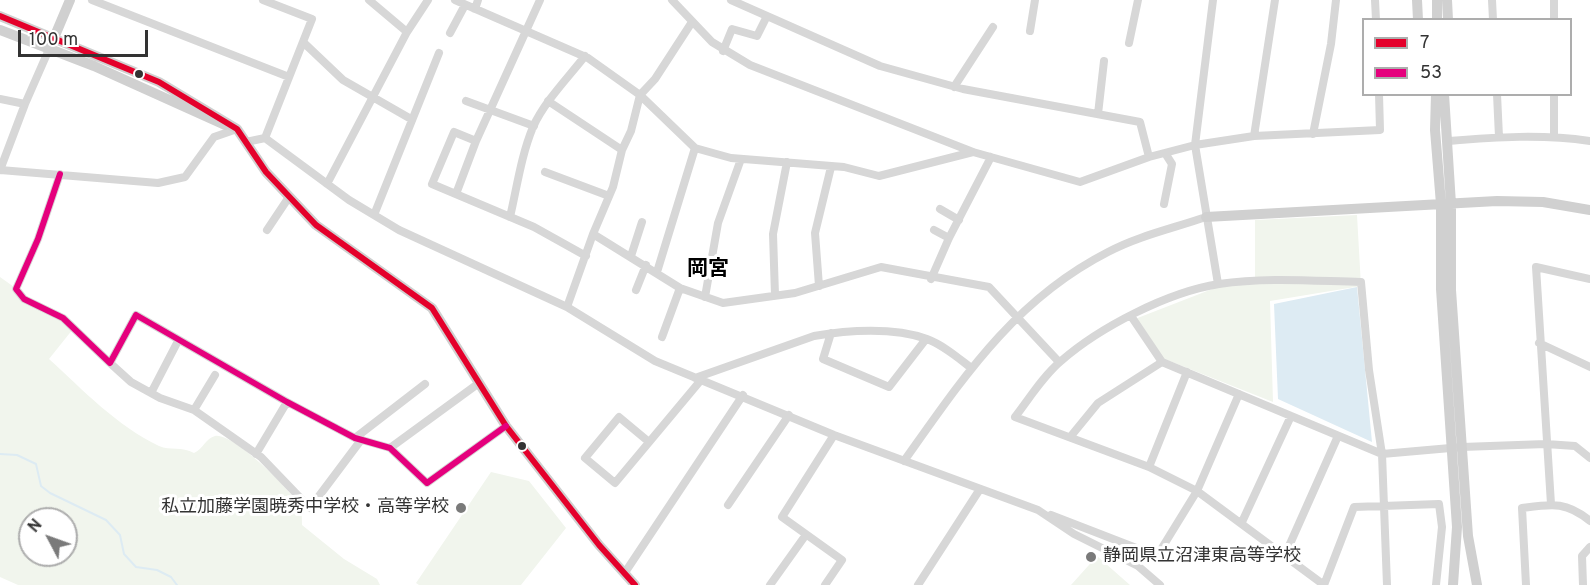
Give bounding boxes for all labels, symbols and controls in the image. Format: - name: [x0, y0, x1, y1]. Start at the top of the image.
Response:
- scale bar: [21, 18, 152, 56]
- legend: [1362, 18, 1572, 96]
- text: 100 m: [29, 29, 78, 52]
- text: 7: [1420, 32, 1429, 55]
- text: 53: [1420, 62, 1442, 85]
- unlabelled marker: [133, 68, 145, 80]
- district label: 岡宮: [687, 258, 729, 284]
- unlabelled marker: [516, 440, 528, 452]
- place label: 私立加藤学園暁秀中学校・高等学校: [161, 497, 449, 519]
- marker: 私立加藤学園暁秀中学校・高等学校: [454, 501, 468, 515]
- north arrow: [18, 507, 78, 567]
- text: N: [25, 516, 47, 537]
- place label: 静岡県立沼津東高等学校: [1103, 546, 1301, 568]
- marker: 静岡県立沼津東高等学校: [1084, 550, 1098, 564]

